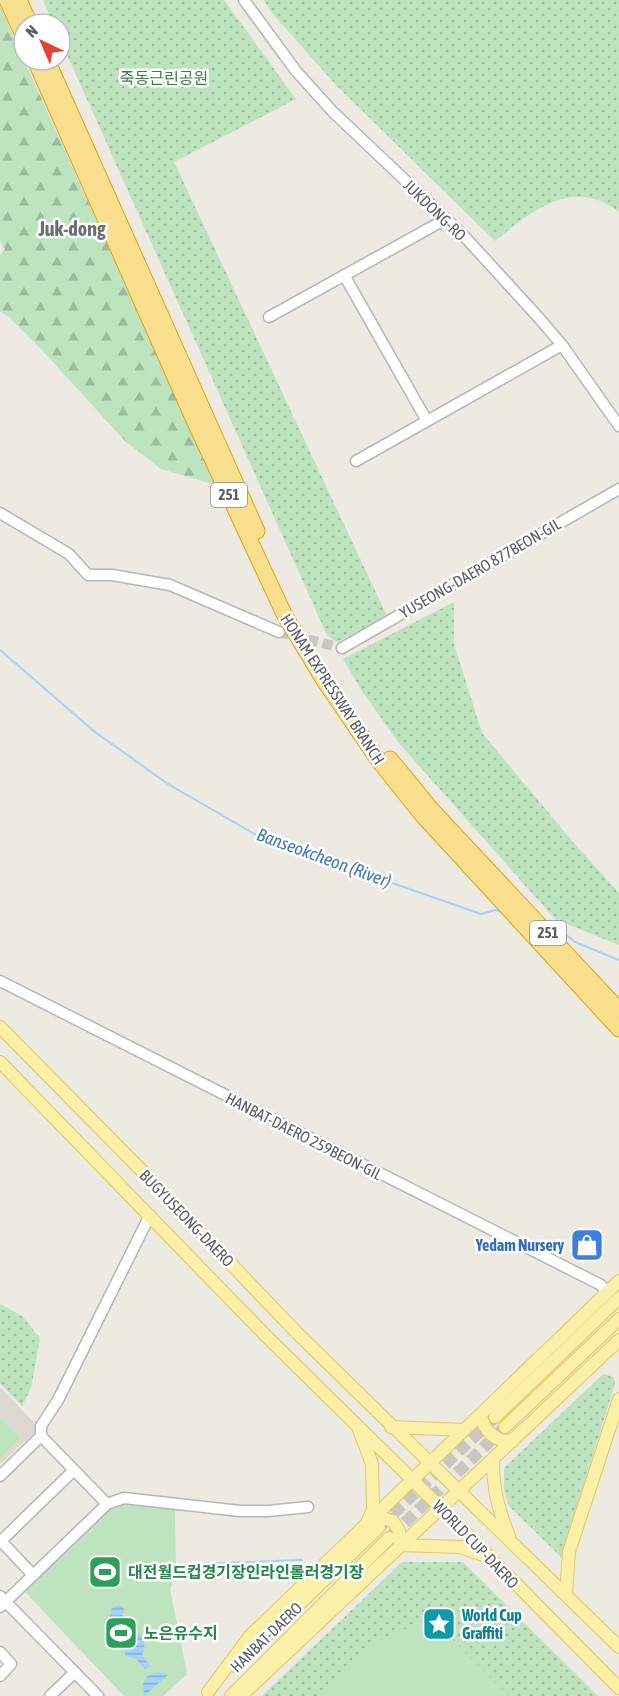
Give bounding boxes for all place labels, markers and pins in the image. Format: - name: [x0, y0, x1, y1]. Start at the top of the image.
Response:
- shop icon: Yedam Nursery: [569, 1227, 605, 1263]
- place label: Yedam Nursery: [475, 1236, 564, 1254]
- sports icon: 대전월드컵경기장인라인롤러경기장: [87, 1554, 123, 1590]
- place label: 대전월드컵경기장인라인롤러경기장: [128, 1563, 364, 1581]
- place icon: World Cup Graffiti: [421, 1606, 457, 1642]
- place label: World Cup Graffiti: [461, 1606, 522, 1642]
- sports icon: 노은유수지: [103, 1615, 139, 1651]
- place label: 노은유수지: [144, 1624, 218, 1642]

